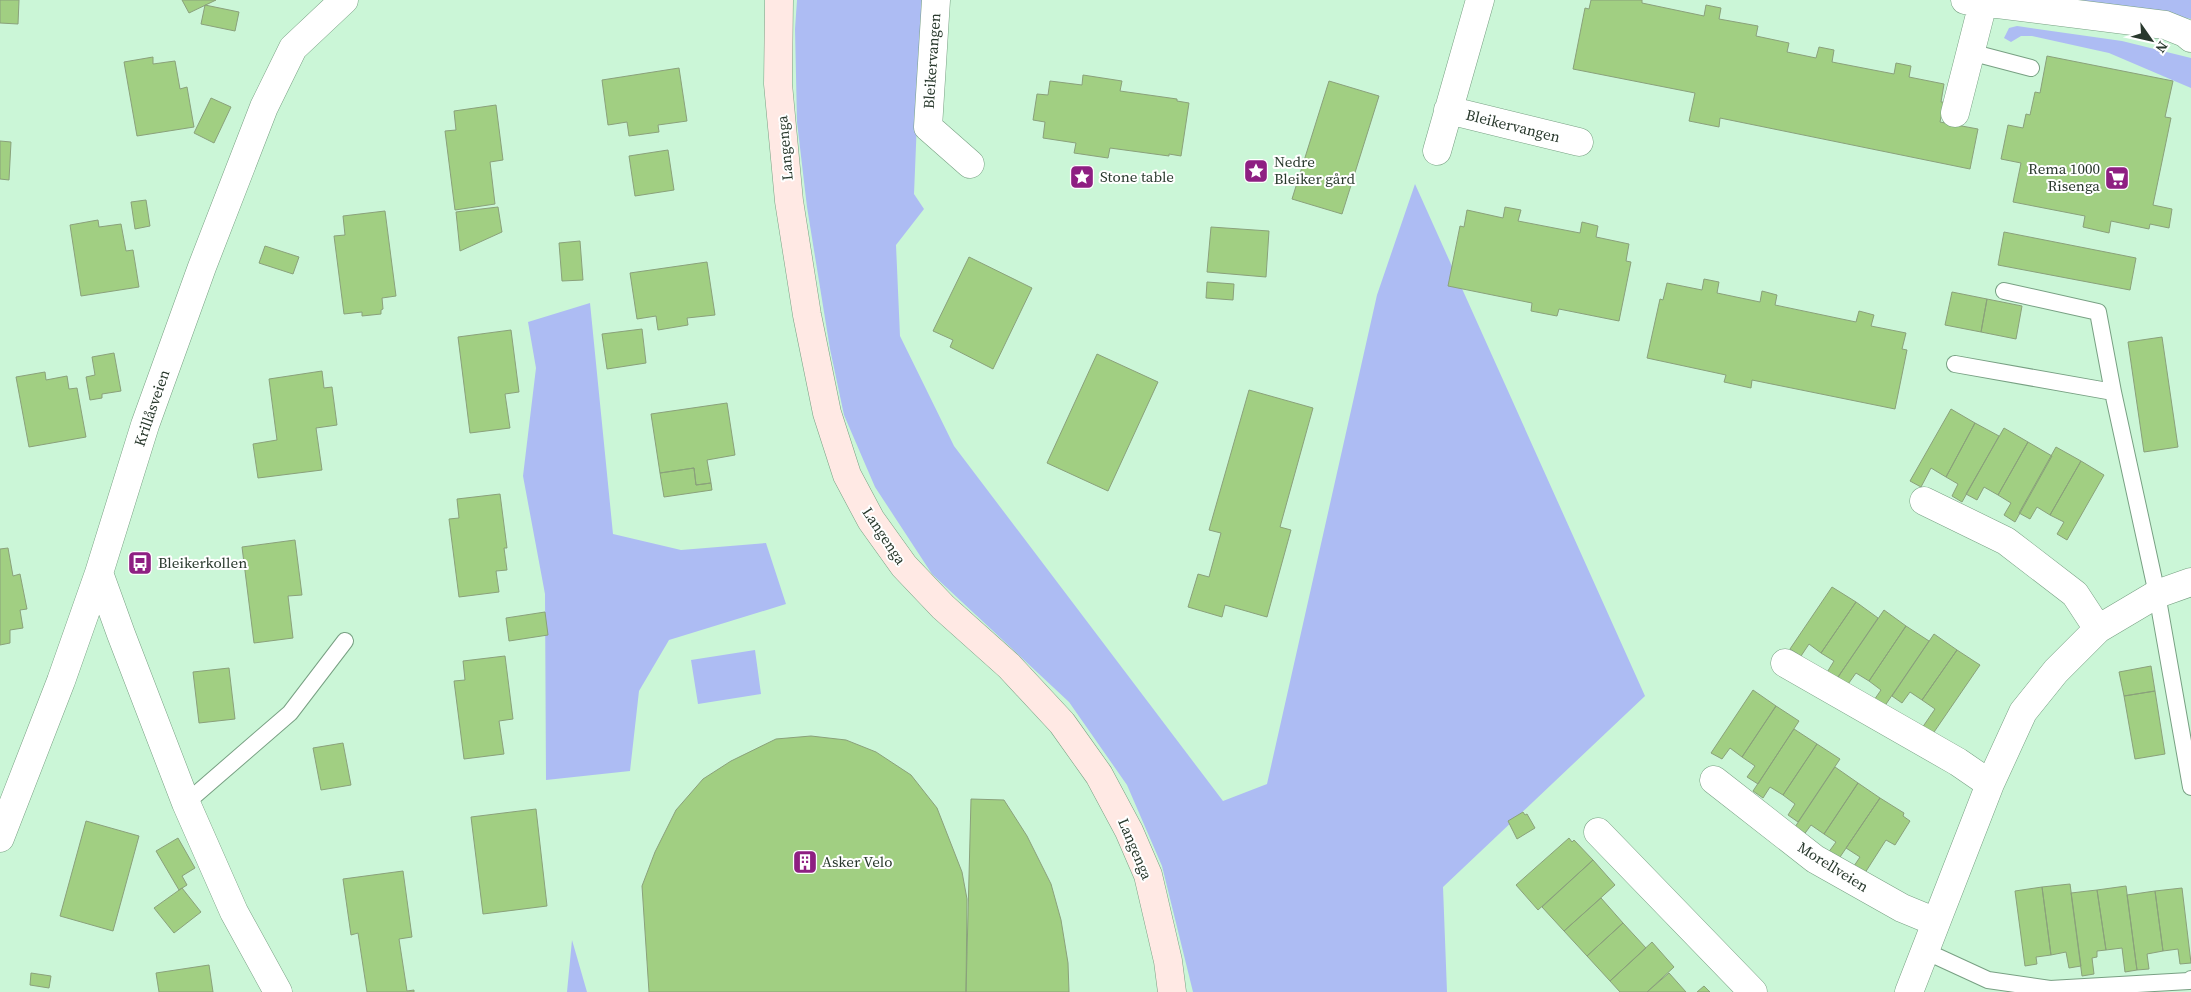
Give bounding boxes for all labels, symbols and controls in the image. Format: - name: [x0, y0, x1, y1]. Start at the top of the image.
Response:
- street label: Bleikervangen: [918, 12, 945, 110]
- north arrow: [2126, 15, 2176, 65]
- text: N: [2151, 37, 2173, 57]
- street label: Bleikervangen: [1464, 104, 1562, 147]
- street label: Langenga: [771, 114, 798, 181]
- place label: Nedre Bleiker gård: [1274, 151, 1355, 189]
- place icon: Nedre Bleiker gård: [1243, 158, 1269, 184]
- place label: Rema 1000 Risenga: [2028, 158, 2100, 196]
- place icon: Stone table: [1069, 164, 1095, 190]
- supermarket icon: Rema 1000 Risenga: [2104, 165, 2130, 191]
- place label: Stone table: [1100, 166, 1174, 187]
- street label: Krillåsveien: [129, 367, 174, 449]
- street label: Langenga: [858, 503, 912, 569]
- bus stop icon: Bleikerkollen: [127, 550, 153, 576]
- place label: Bleikerkollen: [158, 552, 247, 573]
- street label: Langenga: [1113, 815, 1158, 883]
- street label: Morellveien: [1794, 836, 1873, 897]
- building icon: Asker Velo: [792, 849, 818, 875]
- place label: Asker Velo: [822, 851, 893, 872]

